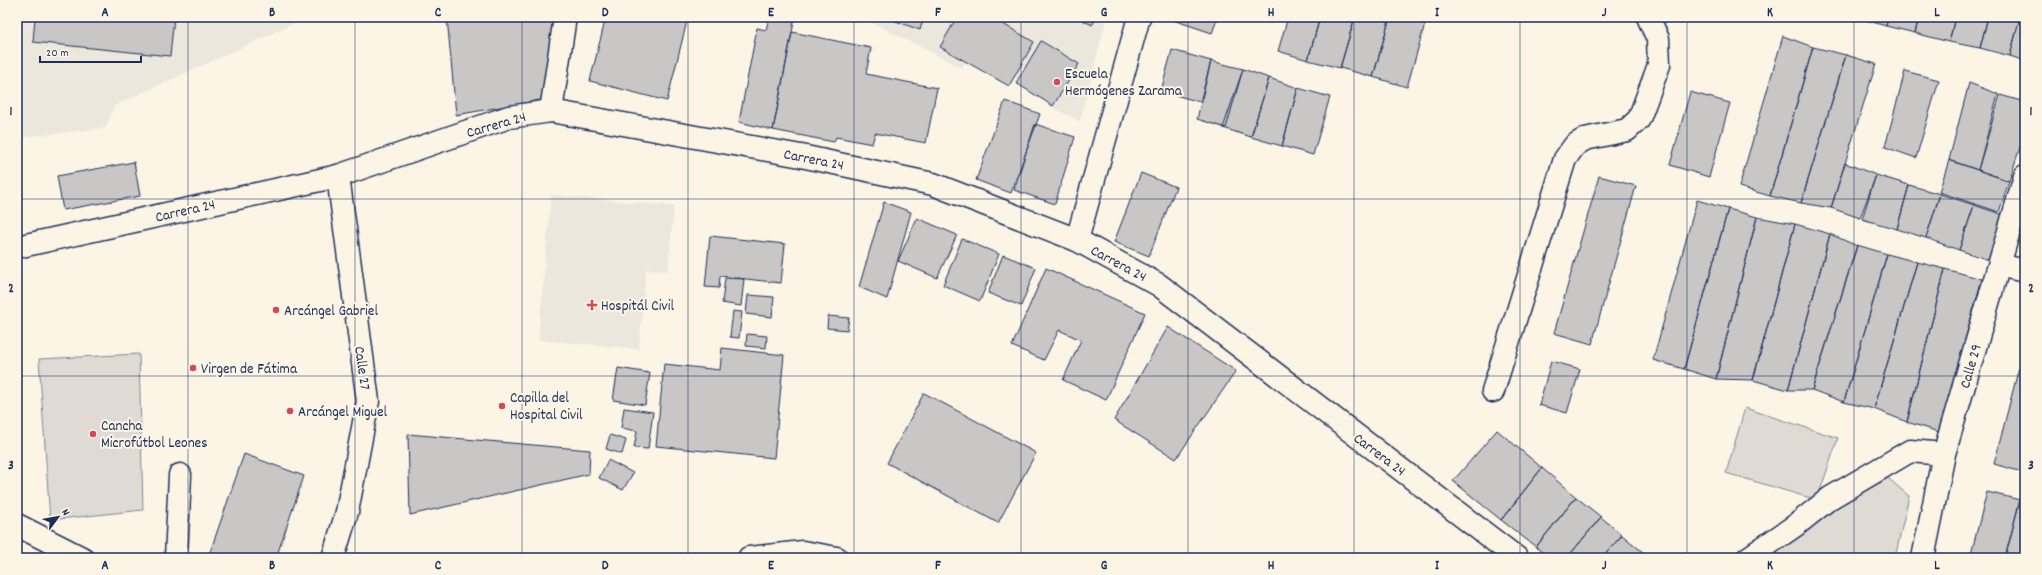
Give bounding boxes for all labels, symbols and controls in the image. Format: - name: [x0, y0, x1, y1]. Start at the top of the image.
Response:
- text: A: [101, 4, 109, 23]
- text: B: [269, 4, 275, 23]
- text: C: [435, 4, 442, 23]
- text: D: [602, 4, 609, 23]
- text: E: [768, 4, 775, 23]
- text: F: [935, 4, 941, 23]
- text: G: [1101, 4, 1108, 23]
- text: H: [1268, 4, 1275, 23]
- text: I: [1435, 4, 1440, 23]
- text: J: [1602, 4, 1607, 23]
- text: K: [1767, 4, 1773, 23]
- text: L: [1934, 4, 1940, 23]
- scale bar: [40, 38, 141, 64]
- text: 20 m: [46, 45, 69, 62]
- place label: Escuela Hermógenes Zarama: [1065, 64, 1183, 103]
- marker: Escuela Hermógenes Zarama: [1052, 77, 1062, 87]
- text: 1: [10, 103, 13, 122]
- text: 1: [2030, 103, 2033, 122]
- street label: Carrera 24: [464, 107, 529, 145]
- street label: Carrera 24: [782, 144, 846, 178]
- street label: Carrera 24: [153, 194, 218, 230]
- street label: Carrera 24: [1086, 241, 1150, 289]
- text: 2: [8, 280, 14, 299]
- text: 2: [2028, 280, 2034, 299]
- place label: Hospitál Civil: [601, 296, 675, 318]
- marker: Hospitál Civil: [586, 299, 598, 311]
- place label: Arcángel Gabriel: [284, 301, 378, 323]
- marker: Arcángel Gabriel: [271, 305, 281, 315]
- street label: Calle 29: [1955, 342, 1989, 391]
- street label: Calle 27: [347, 345, 375, 392]
- place label: Virgen de Fátima: [201, 359, 298, 381]
- marker: Virgen de Fátima: [188, 363, 198, 373]
- place label: Capilla del Hospital Civil: [510, 388, 583, 427]
- marker: Capilla del Hospital Civil: [497, 401, 507, 411]
- place label: Arcángel Miguel: [298, 402, 388, 424]
- marker: Arcángel Miguel: [285, 406, 295, 416]
- place label: Cancha Microfútbol Leones: [101, 416, 208, 455]
- street label: Carrera 24: [1348, 428, 1410, 483]
- marker: Cancha Microfútbol Leones: [88, 429, 98, 439]
- text: 3: [8, 457, 14, 476]
- text: 3: [2028, 457, 2034, 476]
- north arrow: [38, 497, 78, 537]
- text: N: [57, 506, 73, 520]
- text: A: [101, 557, 109, 575]
- text: B: [269, 557, 275, 575]
- text: C: [435, 557, 442, 575]
- text: D: [602, 557, 609, 575]
- text: E: [768, 557, 775, 575]
- text: F: [935, 557, 941, 575]
- text: G: [1101, 557, 1108, 575]
- text: H: [1268, 557, 1275, 575]
- text: I: [1435, 557, 1440, 575]
- text: J: [1602, 557, 1607, 575]
- text: K: [1767, 557, 1773, 575]
- text: L: [1934, 557, 1940, 575]

